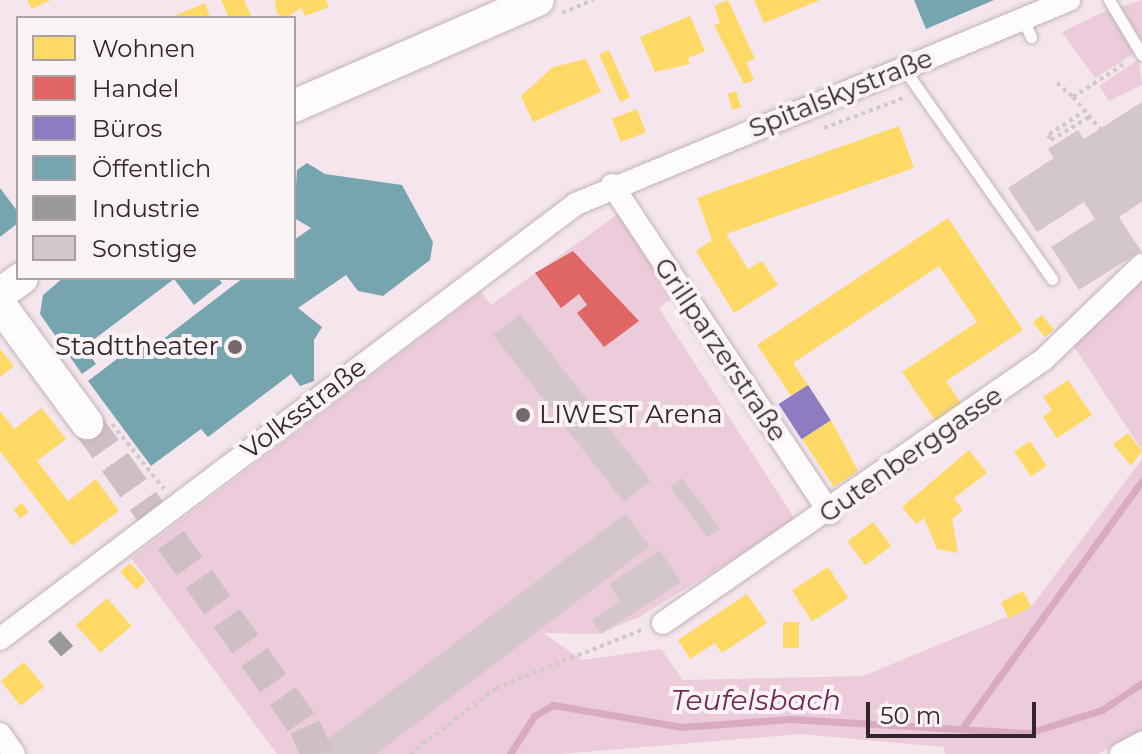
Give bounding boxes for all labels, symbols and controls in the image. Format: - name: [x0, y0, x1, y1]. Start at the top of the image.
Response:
- legend: [16, 16, 296, 280]
- text: Wohnen: [92, 34, 196, 63]
- street label: Spitalskystraße: [745, 43, 937, 145]
- text: Handel: [92, 74, 179, 103]
- text: Büros: [92, 114, 162, 143]
- text: Öffentlich: [92, 154, 211, 183]
- text: Industrie: [92, 194, 200, 223]
- text: Sonstige: [92, 234, 197, 263]
- street label: Grillparzerstraße: [647, 252, 793, 448]
- place label: Stadttheater: [55, 331, 219, 363]
- marker: Stadttheater: [226, 338, 244, 356]
- street label: Volksstraße: [235, 352, 373, 466]
- street label: Gutenberggasse: [813, 380, 1009, 530]
- place label: LIWEST Arena: [539, 399, 722, 431]
- marker: LIWEST Arena: [514, 406, 532, 424]
- water label: Teufelsbach: [671, 683, 841, 717]
- scale bar: [870, 686, 1040, 736]
- text: 50 m: [880, 701, 941, 730]

